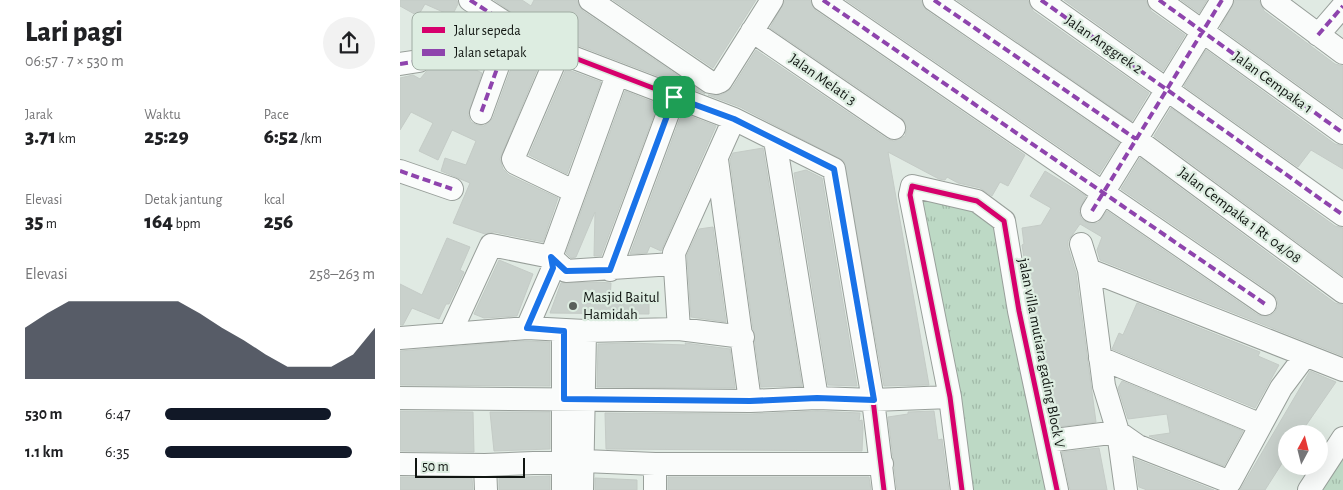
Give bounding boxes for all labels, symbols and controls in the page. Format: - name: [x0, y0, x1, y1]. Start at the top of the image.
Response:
- legend: [412, 12, 578, 70]
- street label: Jalan Anggrek 2: [1062, 12, 1145, 77]
- button: share: [323, 17, 375, 69]
- text: Lari pagi: [25, 19, 123, 47]
- text: Jalur sepeda: [454, 24, 521, 38]
- text: Jalan setapak: [454, 46, 527, 60]
- street label: Jalan Cempaka 1: [1230, 49, 1315, 116]
- street label: Jalan Melati 3: [786, 51, 859, 108]
- text: 06:57 · 7 × 530 m: [25, 53, 124, 69]
- pin: [653, 76, 695, 118]
- icon: arrive: [660, 83, 688, 111]
- text: Jarak: [25, 108, 53, 122]
- text: Waktu: [144, 108, 181, 122]
- text: Pace: [264, 108, 289, 122]
- text: 3.71: [25, 126, 56, 147]
- text: 25:29: [144, 126, 189, 147]
- text: 6:52: [264, 126, 298, 147]
- text: km: [56, 132, 76, 146]
- text: /km: [298, 132, 322, 146]
- street label: Jalan Cempaka 1 Rt. 04/08: [1176, 164, 1304, 266]
- text: Elevasi: [25, 193, 62, 207]
- text: Detak jantung: [144, 193, 222, 207]
- text: kcal: [264, 193, 285, 207]
- text: 35: [25, 211, 43, 232]
- text: 164: [144, 211, 173, 232]
- text: 256: [264, 211, 293, 232]
- text: m: [43, 217, 57, 231]
- text: bpm: [173, 217, 201, 231]
- street label: jalan villa mutiara gading Block V: [1016, 257, 1067, 450]
- text: Elevasi: [25, 266, 68, 282]
- text: 258–263 m: [309, 266, 375, 282]
- place label: Masjid Baitul Hamidah: [583, 290, 660, 322]
- marker: Masjid Baitul Hamidah: [567, 300, 579, 312]
- text: 530 m: [25, 406, 62, 422]
- text: 6:47: [105, 406, 131, 422]
- north arrow: [1278, 425, 1328, 475]
- map controls: [1278, 425, 1328, 475]
- text: 1.1 km: [25, 444, 63, 460]
- text: 6:35: [105, 444, 129, 460]
- scale bar: [415, 455, 525, 478]
- text: 50 m: [422, 460, 449, 474]

